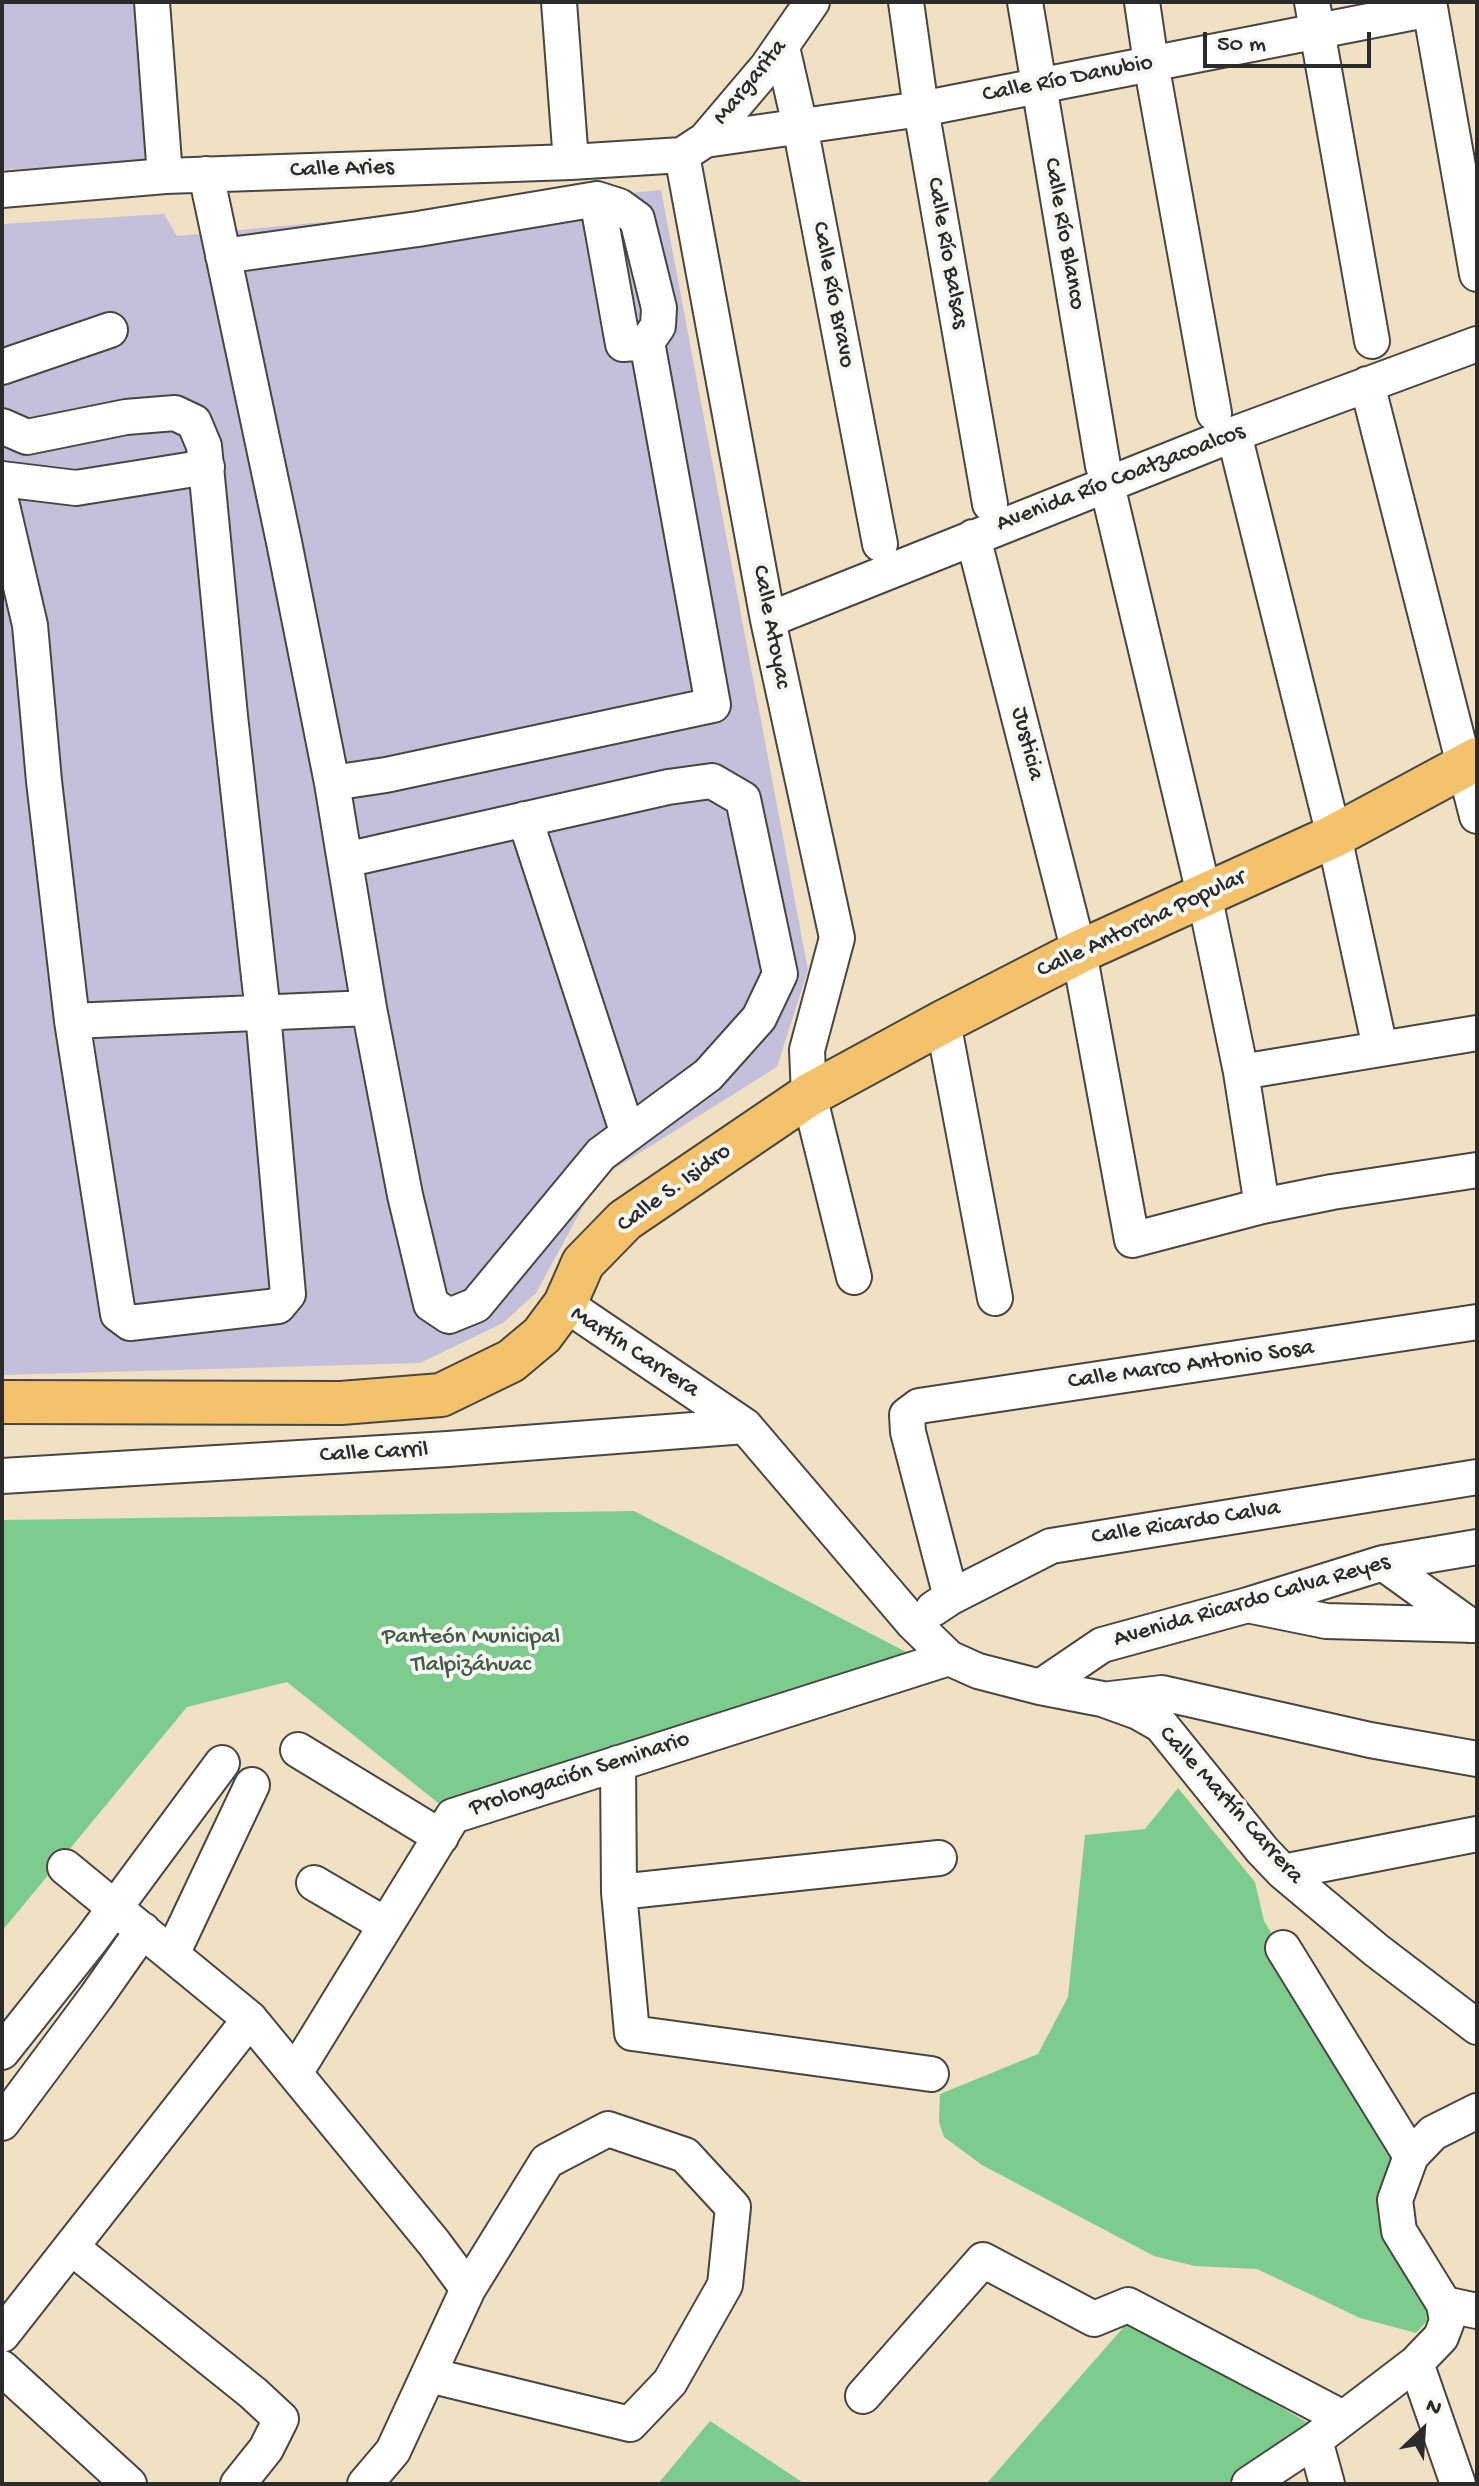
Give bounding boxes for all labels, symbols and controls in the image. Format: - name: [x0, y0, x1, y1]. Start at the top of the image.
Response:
- scale bar: [1207, 16, 1375, 66]
- text: 50 m: [1217, 31, 1266, 60]
- street label: Margarita: [708, 34, 794, 132]
- street label: Calle Río Danubio: [980, 49, 1156, 111]
- street label: Calle Aries: [290, 154, 394, 186]
- street label: Calle Río Blanco: [1035, 156, 1091, 312]
- street label: Calle Río Balsas: [919, 175, 973, 331]
- street label: Calle Río Bravo: [804, 220, 860, 370]
- street label: Avenida Río Coatzacoalcos: [993, 418, 1249, 540]
- street label: Calle Atoyac: [744, 563, 796, 691]
- street label: Justicia: [1003, 704, 1049, 784]
- street label: Calle Antorcha Popular: [1033, 864, 1251, 986]
- street label: Calle S. Isidro: [612, 1138, 738, 1240]
- street label: Martín Carrera: [564, 1301, 704, 1405]
- street label: Calle Marco Antonio Sosa: [1066, 1334, 1316, 1398]
- street label: Calle Carril: [319, 1437, 429, 1471]
- street label: Calle Ricardo Calva: [1090, 1495, 1282, 1553]
- street label: Avenida Ricardo Calva Reyes: [1111, 1549, 1393, 1655]
- park label: Panteón Municipal Tlalpizáhuac: [382, 1624, 560, 1680]
- street label: Calle Martín Carrera: [1151, 1721, 1309, 1891]
- street label: Prolongación Seminario: [466, 1726, 694, 1824]
- north arrow: [1383, 2390, 1463, 2470]
- text: N: [1421, 2393, 1445, 2423]

